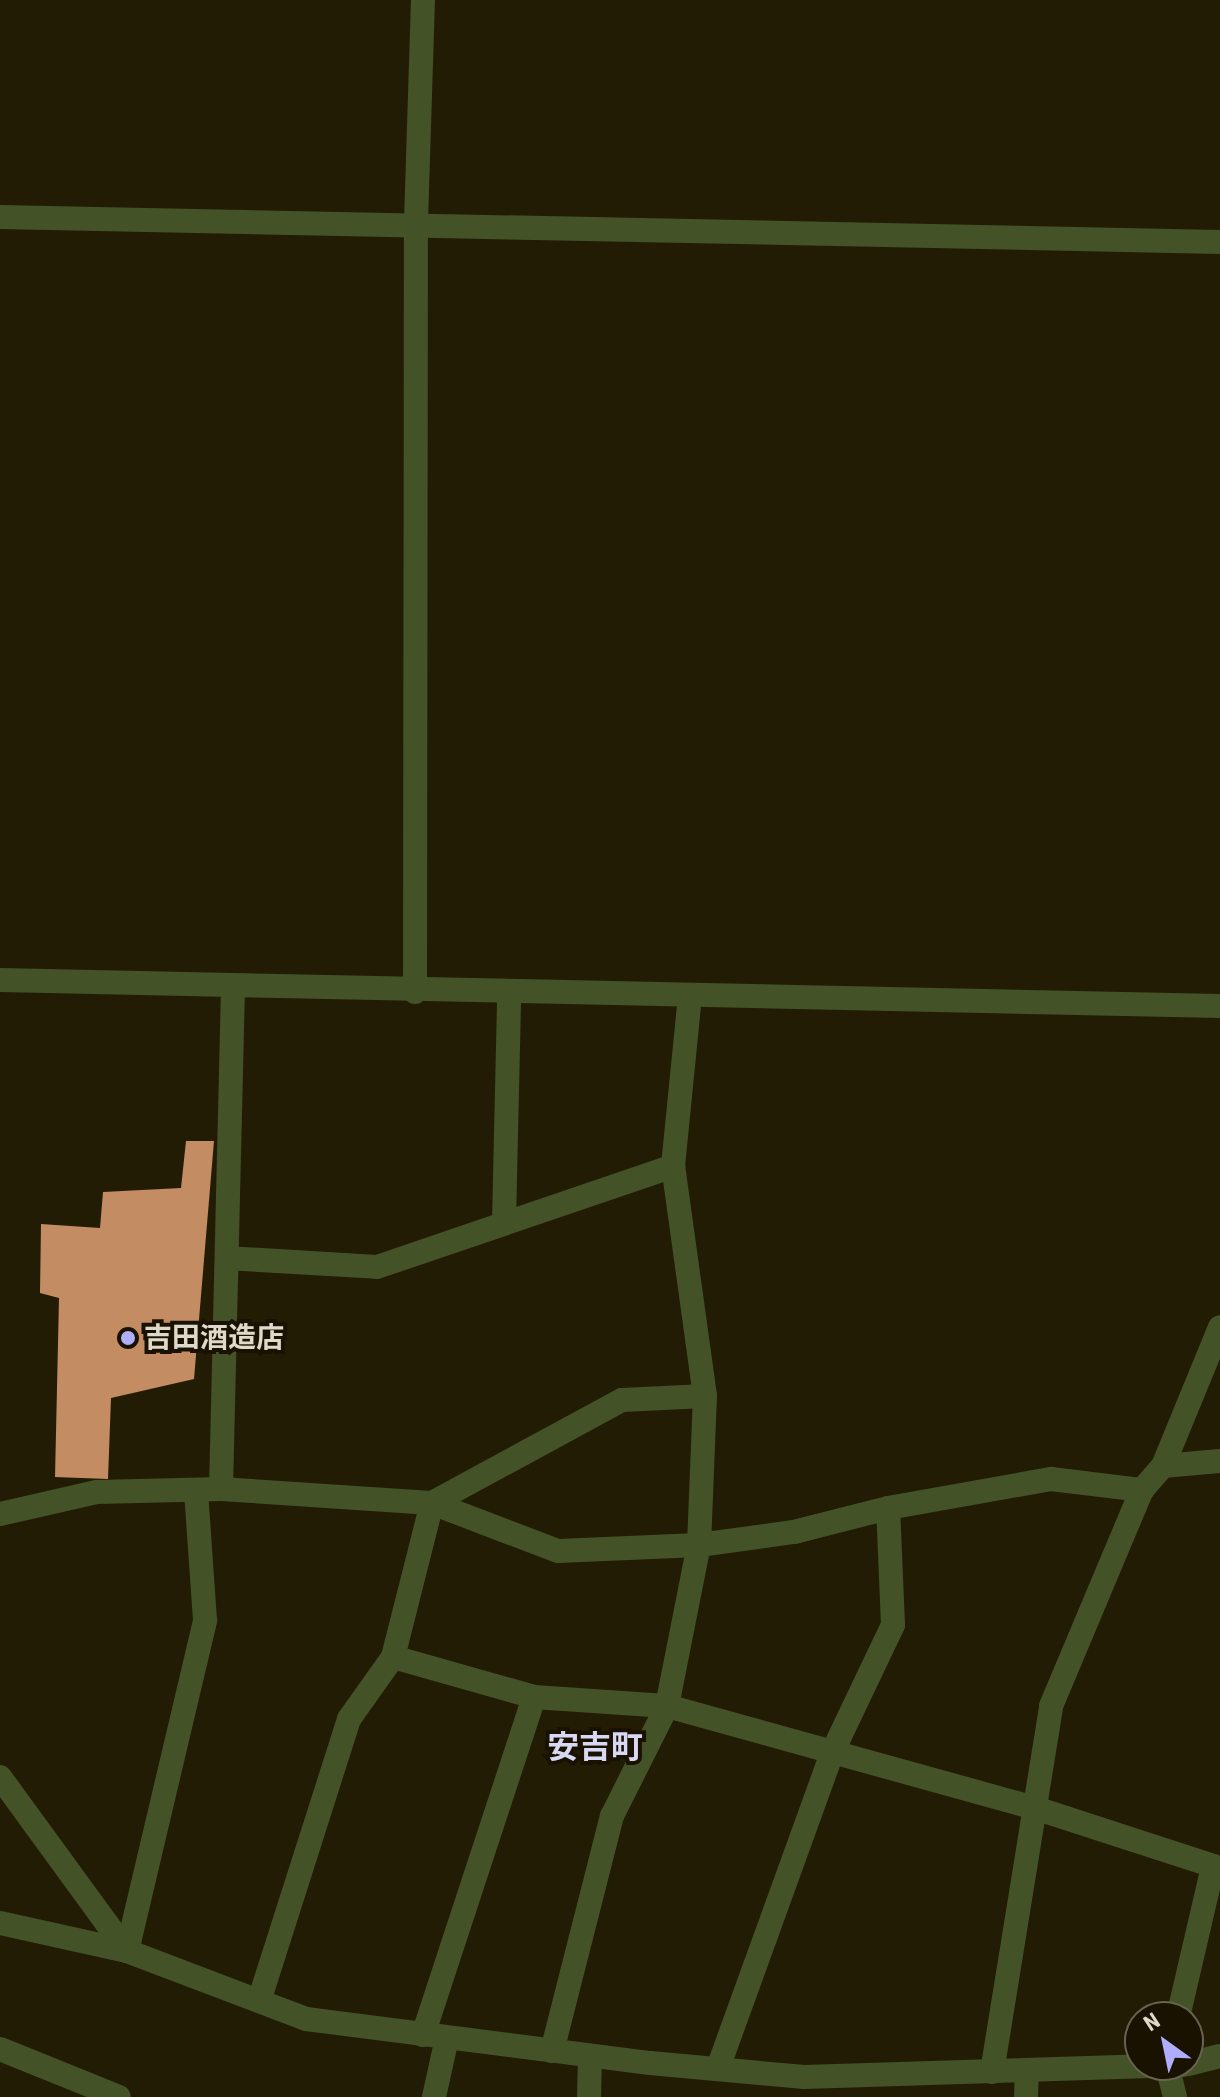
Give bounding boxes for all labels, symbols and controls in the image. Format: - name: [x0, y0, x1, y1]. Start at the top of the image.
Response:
- place label: 吉田酒造店: [144, 1321, 284, 1355]
- marker: 吉田酒造店: [119, 1329, 137, 1347]
- district label: 安吉町: [547, 1728, 643, 1766]
- north arrow: [1124, 2001, 1204, 2081]
- text: N: [1139, 2008, 1164, 2036]

